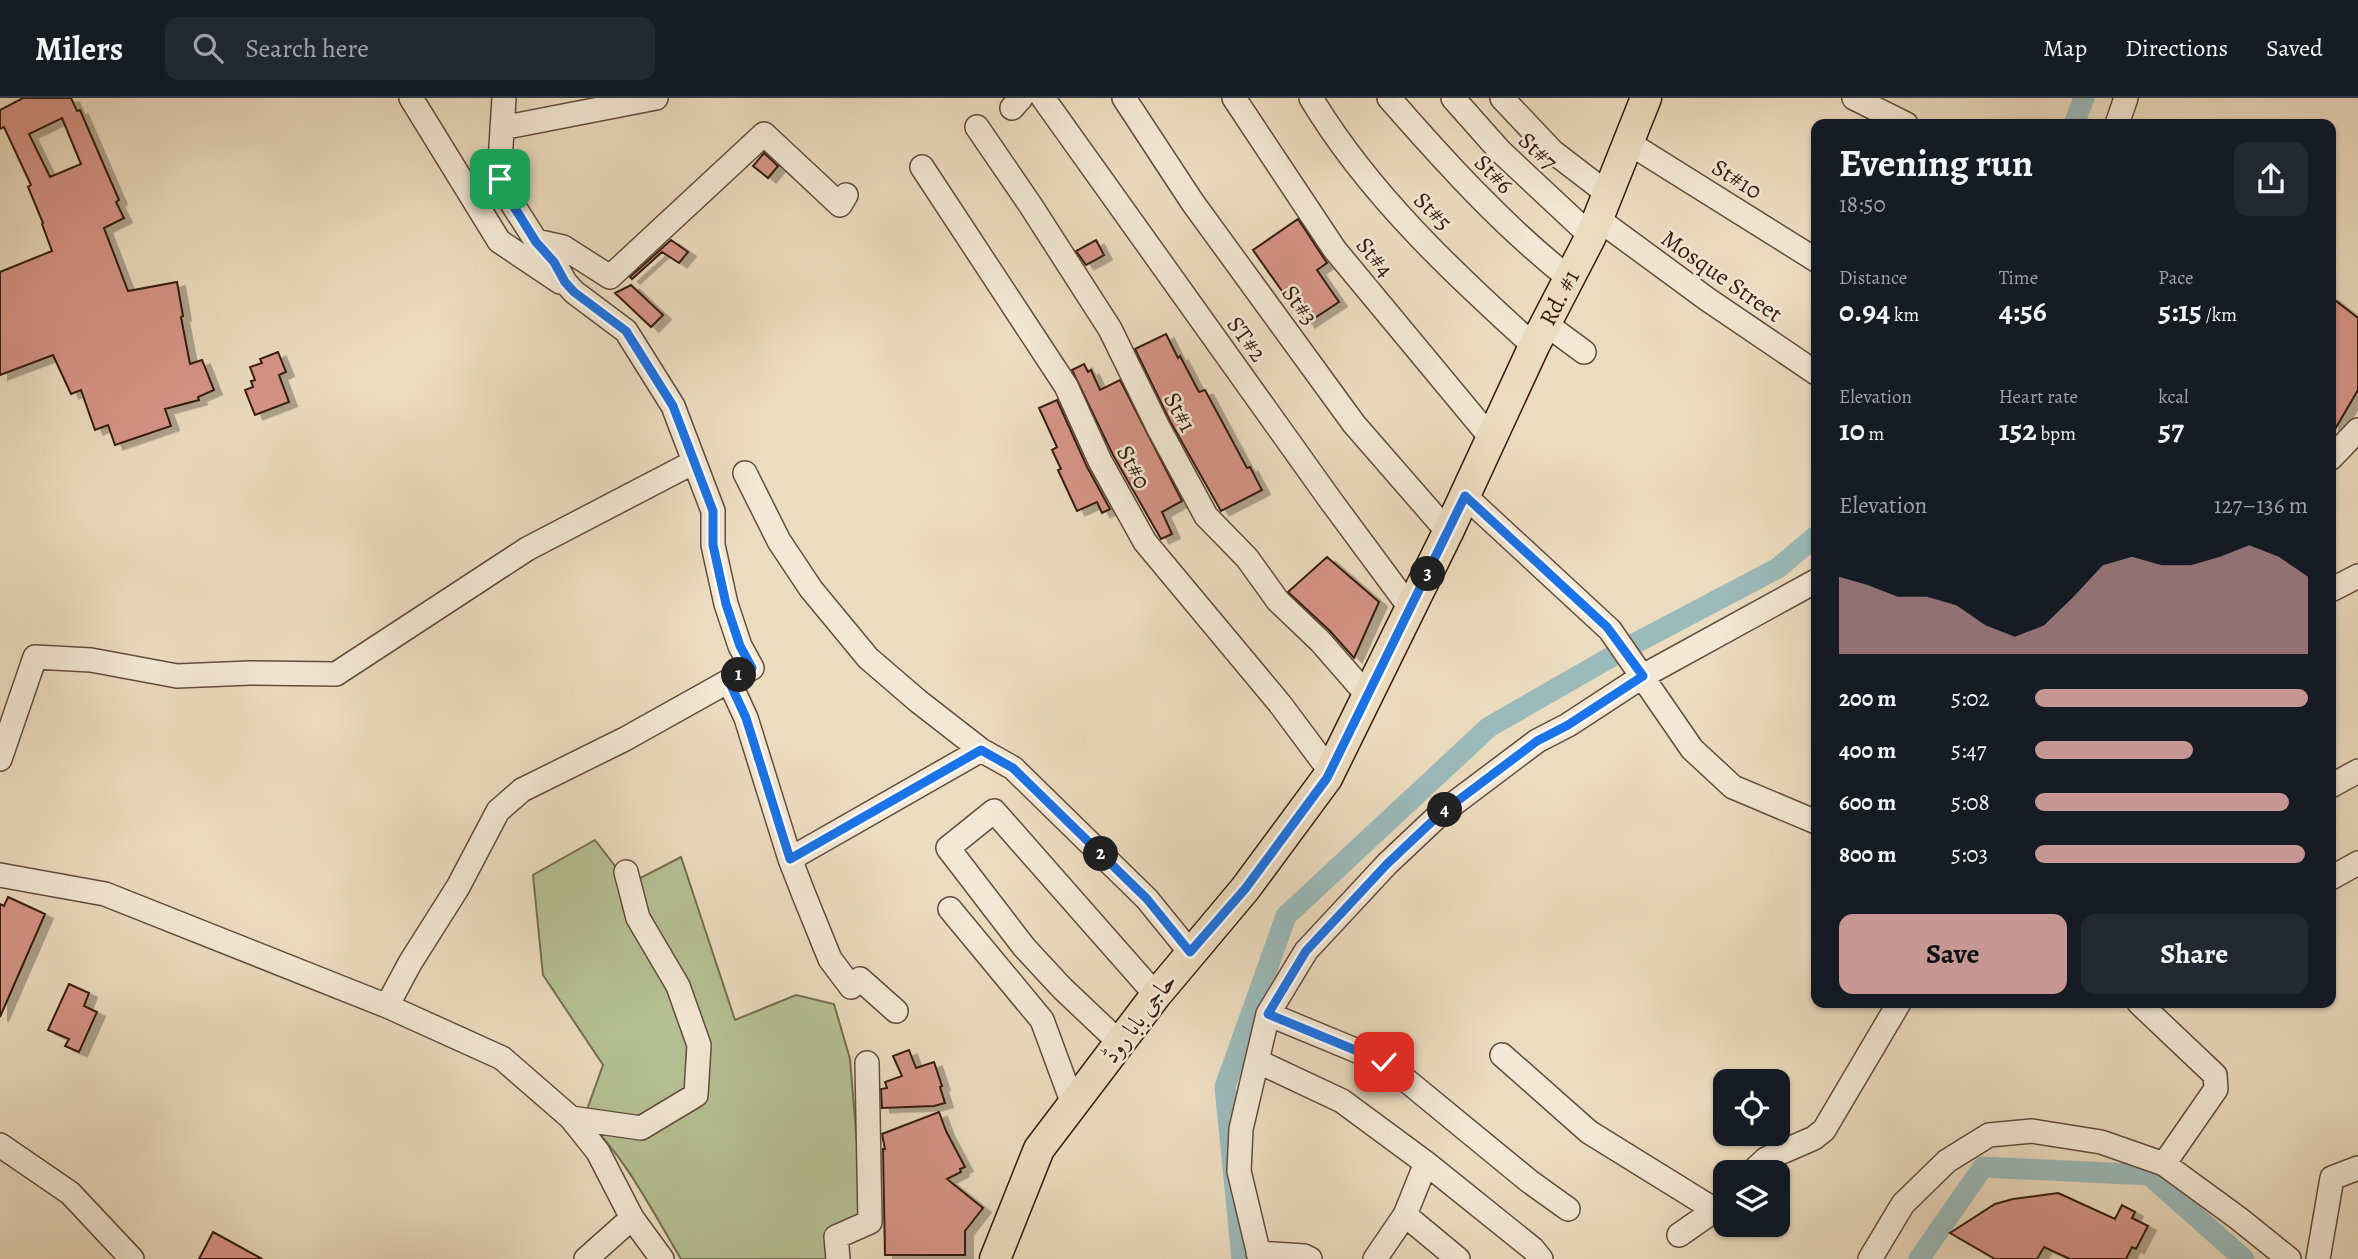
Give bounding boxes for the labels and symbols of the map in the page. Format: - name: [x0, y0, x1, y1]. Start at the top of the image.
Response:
- street label: St#7: [1511, 125, 1565, 178]
- street label: St#6: [1467, 147, 1521, 201]
- pin: [470, 149, 530, 209]
- street label: St#10: [1706, 151, 1768, 207]
- street label: St#5: [1407, 184, 1459, 238]
- street label: Mosque Street: [1655, 222, 1789, 330]
- street label: St#4: [1349, 230, 1401, 284]
- street label: Rd. #1: [1531, 264, 1587, 331]
- street label: St#3: [1275, 278, 1325, 332]
- street label: ST#2: [1220, 310, 1274, 368]
- street label: St#1: [1156, 386, 1204, 438]
- street label: St#0: [1109, 439, 1159, 495]
- pin: 3: [1410, 556, 1446, 592]
- pin: 1: [722, 658, 756, 692]
- pin: 4: [1428, 792, 1462, 828]
- pin: 2: [1084, 836, 1118, 872]
- street label: حاجی بابا روڈ: [1094, 966, 1184, 1070]
- pin: [1354, 1032, 1414, 1092]

